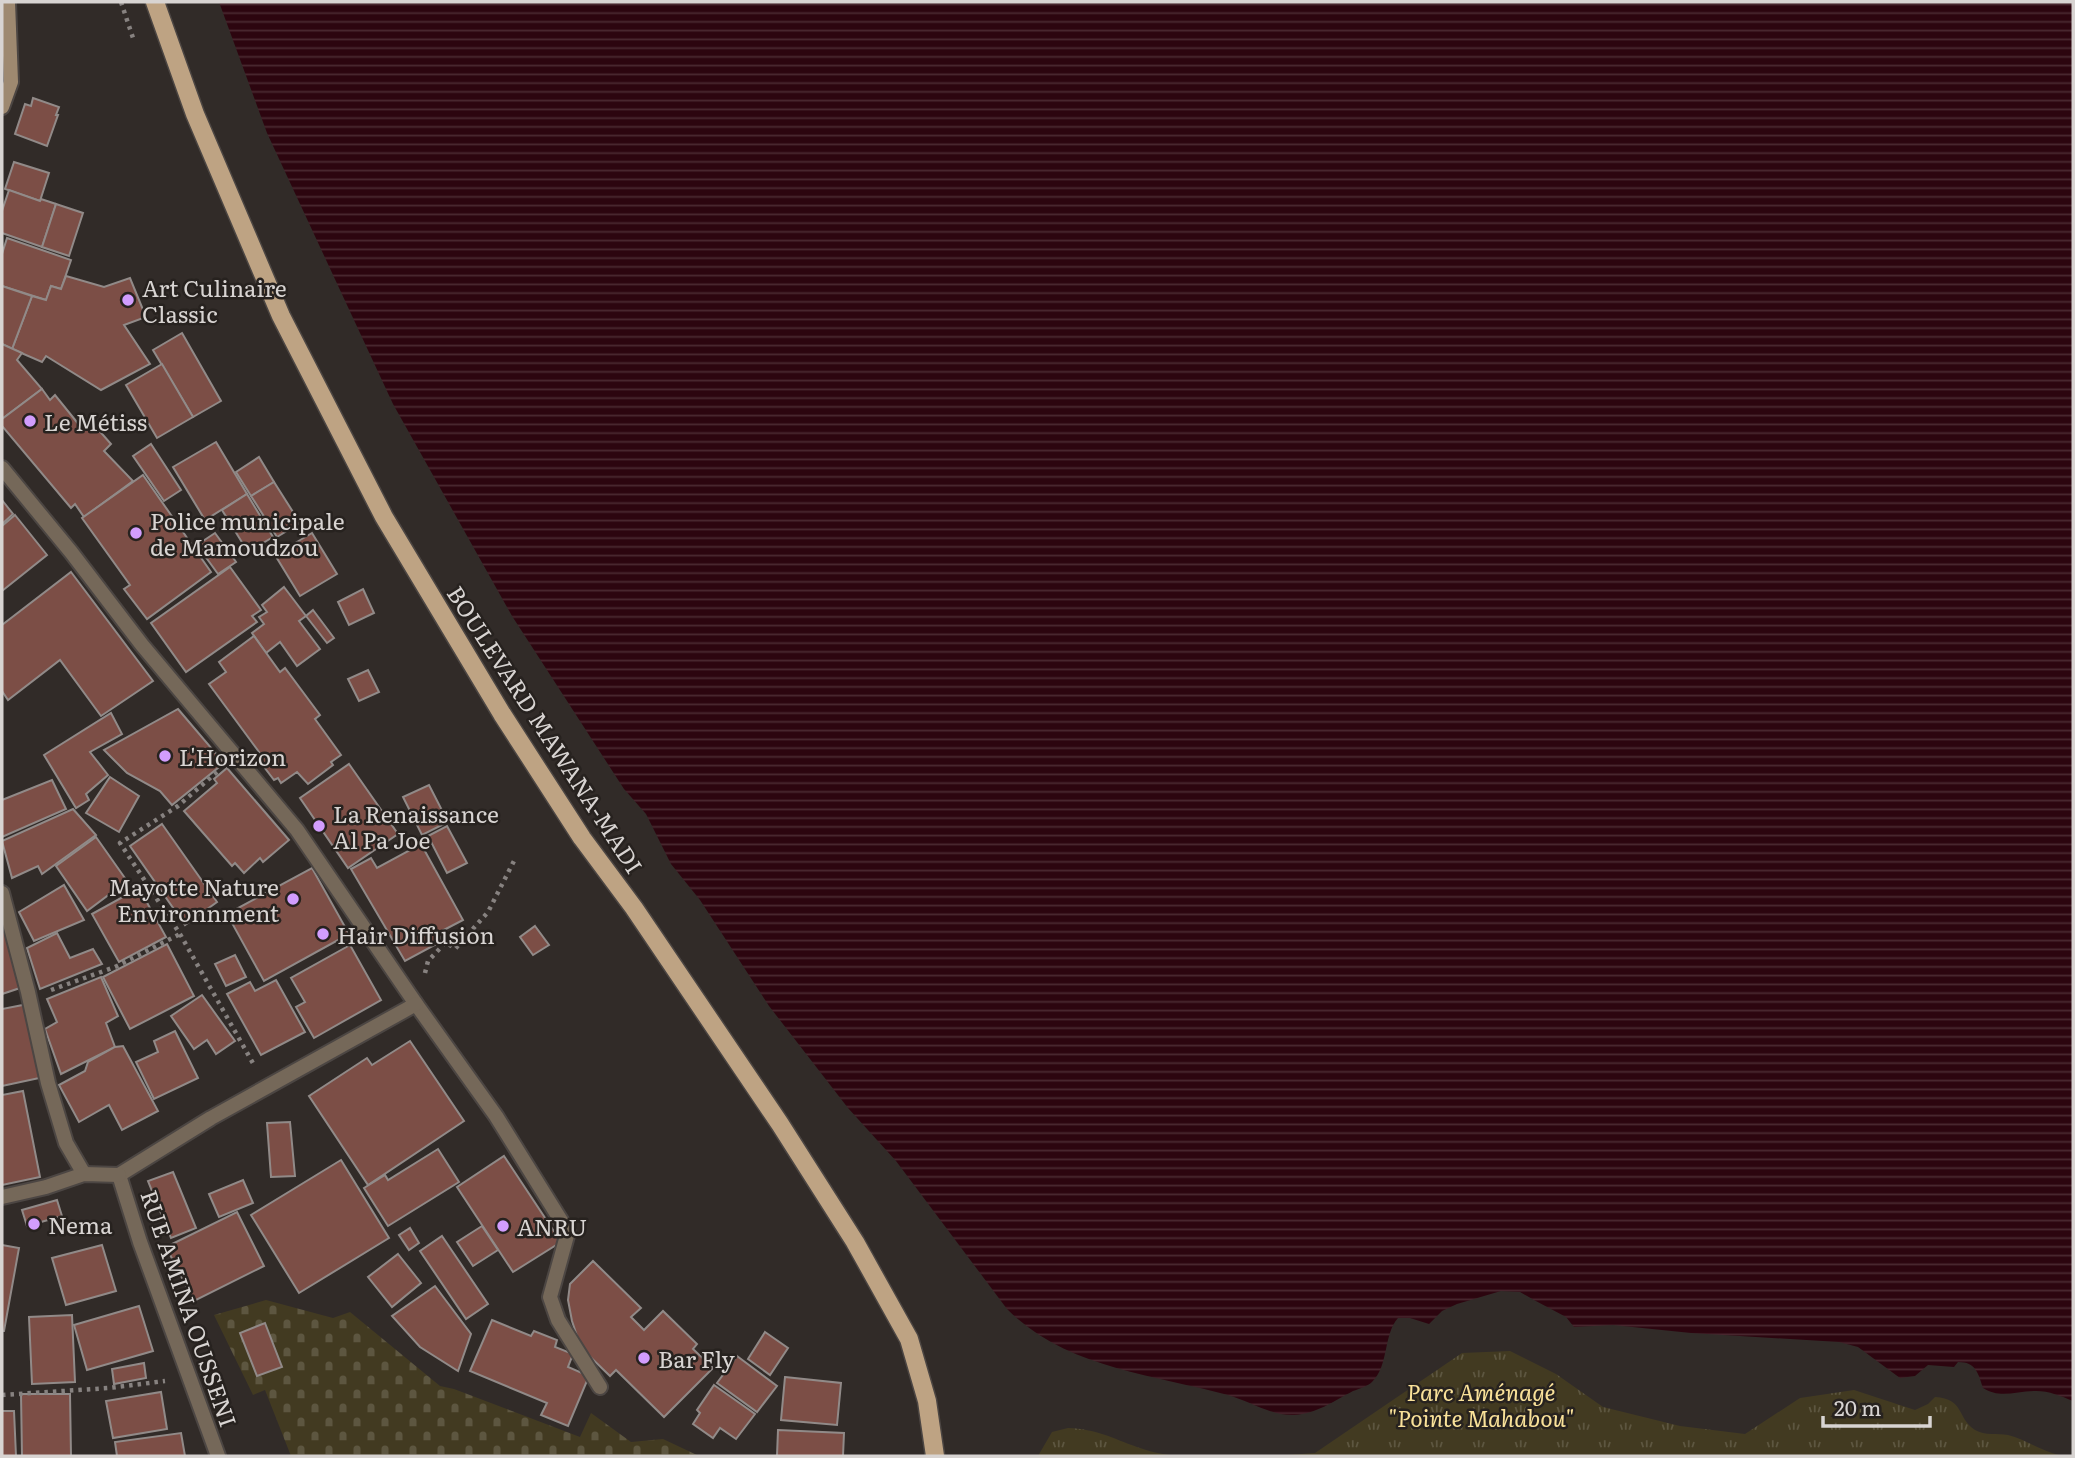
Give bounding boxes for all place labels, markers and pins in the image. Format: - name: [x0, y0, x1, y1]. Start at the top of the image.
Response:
- place label: Art Culinaire Classic: [142, 270, 287, 330]
- marker: Art Culinaire Classic: [120, 292, 136, 308]
- place label: Le Métiss: [44, 404, 147, 438]
- marker: Le Métiss: [22, 413, 38, 429]
- place label: Police municipale de Mamoudzou: [150, 503, 345, 563]
- marker: Police municipale de Mamoudzou: [128, 525, 144, 541]
- place label: L'Horizon: [179, 739, 286, 773]
- marker: L'Horizon: [157, 748, 173, 764]
- place label: La Renaissance Al Pa Joe: [333, 796, 499, 856]
- marker: La Renaissance Al Pa Joe: [311, 818, 327, 834]
- place label: Mayotte Nature Environnment: [108, 869, 280, 929]
- marker: Mayotte Nature Environnment: [285, 891, 301, 907]
- place label: Hair Diffusion: [337, 917, 495, 951]
- marker: Hair Diffusion: [315, 926, 331, 942]
- place label: Nema: [48, 1207, 113, 1241]
- place label: ANRU: [517, 1209, 587, 1243]
- marker: Nema: [26, 1216, 42, 1232]
- marker: ANRU: [495, 1218, 511, 1234]
- place label: Bar Fly: [658, 1341, 735, 1375]
- marker: Bar Fly: [636, 1350, 652, 1366]

